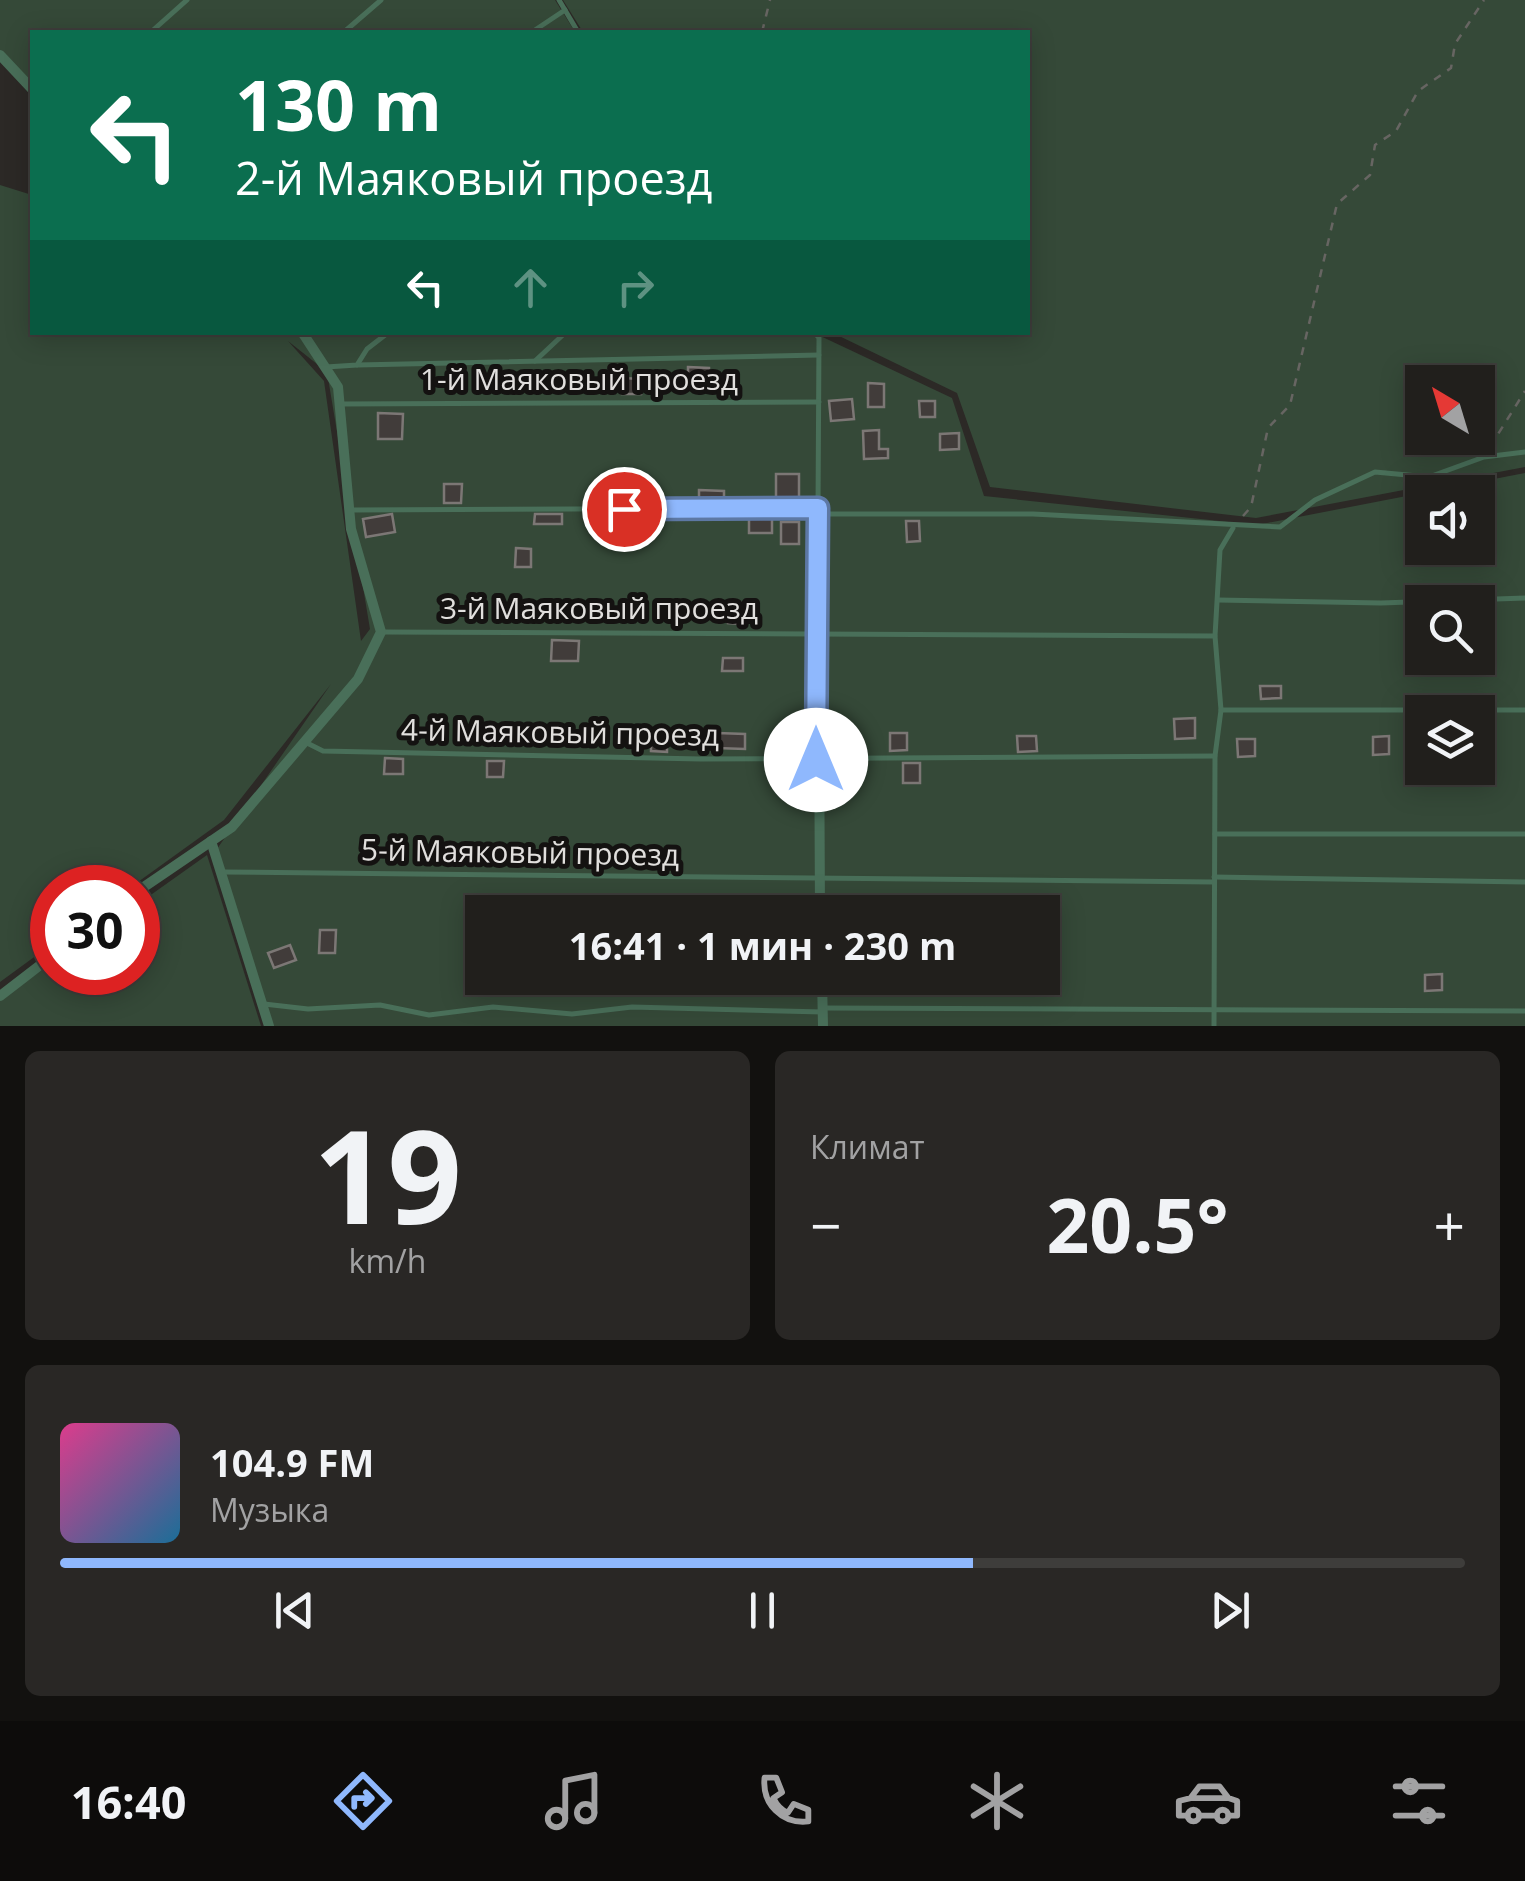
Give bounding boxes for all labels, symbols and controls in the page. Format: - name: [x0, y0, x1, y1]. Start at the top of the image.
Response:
- text: 130 m: [235, 56, 442, 152]
- icon: left: [70, 70, 200, 200]
- text: 2-й Маяковый проезд: [235, 147, 712, 208]
- icon: left: [398, 260, 453, 315]
- icon: ahead: [503, 260, 558, 315]
- icon: right: [608, 260, 663, 315]
- street label: 1-й Маяковый проезд: [420, 358, 738, 399]
- north arrow: [1405, 365, 1495, 455]
- map controls: [1405, 365, 1495, 785]
- pin: [582, 467, 667, 552]
- button: sound: [1405, 475, 1495, 565]
- icon: arrive: [597, 482, 652, 537]
- button: search: [1405, 585, 1495, 675]
- street label: 3-й Маяковый проезд: [440, 587, 758, 628]
- button: layers: [1405, 695, 1495, 785]
- street label: 4-й Маяковый проезд: [401, 708, 719, 755]
- position arrow: [764, 708, 868, 812]
- street label: 5-й Маяковый проезд: [361, 828, 679, 875]
- speed limit sign: 30: [30, 865, 160, 995]
- text: 16:41 · 1 мин · 230 m: [569, 919, 956, 971]
- text: 19: [313, 1085, 462, 1262]
- text: Климат: [810, 1125, 924, 1168]
- text: 20.5°: [1046, 1173, 1229, 1275]
- text: −: [810, 1187, 841, 1262]
- text: +: [1434, 1187, 1465, 1262]
- text: km/h: [349, 1239, 426, 1282]
- text: 104.9 FM: [210, 1436, 374, 1488]
- text: Музыка: [210, 1488, 329, 1531]
- icon: previous: [267, 1583, 322, 1638]
- icon: pause: [735, 1583, 790, 1638]
- icon: next: [1203, 1583, 1258, 1638]
- icon: directions: [328, 1766, 398, 1836]
- icon: music: [539, 1766, 609, 1836]
- icon: phone: [750, 1766, 820, 1836]
- icon: climate: [962, 1766, 1032, 1836]
- icon: car: [1173, 1766, 1243, 1836]
- icon: filters: [1384, 1766, 1454, 1836]
- text: 16:40: [71, 1771, 186, 1832]

